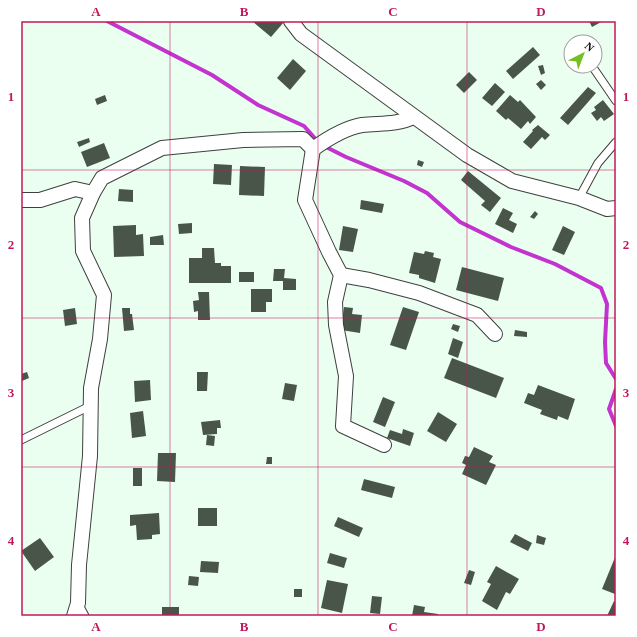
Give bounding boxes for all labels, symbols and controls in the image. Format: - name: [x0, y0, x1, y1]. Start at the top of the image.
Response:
- text: A: [91, 4, 101, 19]
- text: B: [240, 4, 249, 19]
- text: C: [388, 4, 398, 19]
- text: D: [536, 4, 546, 19]
- north arrow: [563, 34, 603, 74]
- text: N: [583, 39, 597, 54]
- text: 1: [8, 89, 14, 104]
- text: 1: [623, 89, 629, 104]
- text: 2: [8, 237, 14, 252]
- text: 2: [623, 237, 629, 252]
- text: 3: [8, 385, 15, 400]
- text: 3: [623, 385, 630, 400]
- text: 4: [8, 533, 15, 548]
- text: 4: [623, 533, 630, 548]
- text: A: [91, 619, 101, 634]
- text: B: [240, 619, 249, 634]
- text: C: [388, 619, 398, 634]
- text: D: [536, 619, 546, 634]

